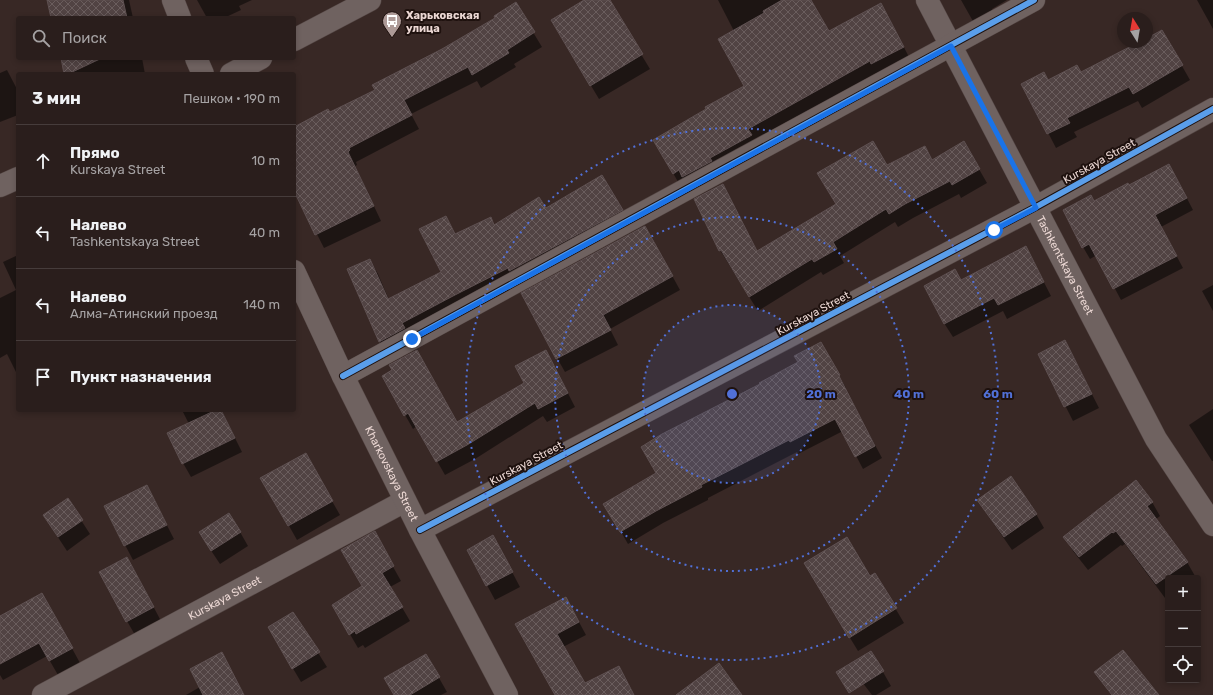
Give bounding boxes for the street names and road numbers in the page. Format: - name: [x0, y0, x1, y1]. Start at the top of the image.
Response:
- street label: Kurskaya Street: [1061, 136, 1138, 187]
- street label: Tashkentskaya Street: [1034, 214, 1096, 318]
- street label: Kurskaya Street: [775, 288, 853, 338]
- street label: Kharkovskaya Street: [362, 424, 421, 524]
- street label: Kurskaya Street: [488, 438, 566, 488]
- street label: Kurskaya Street: [186, 573, 264, 623]

